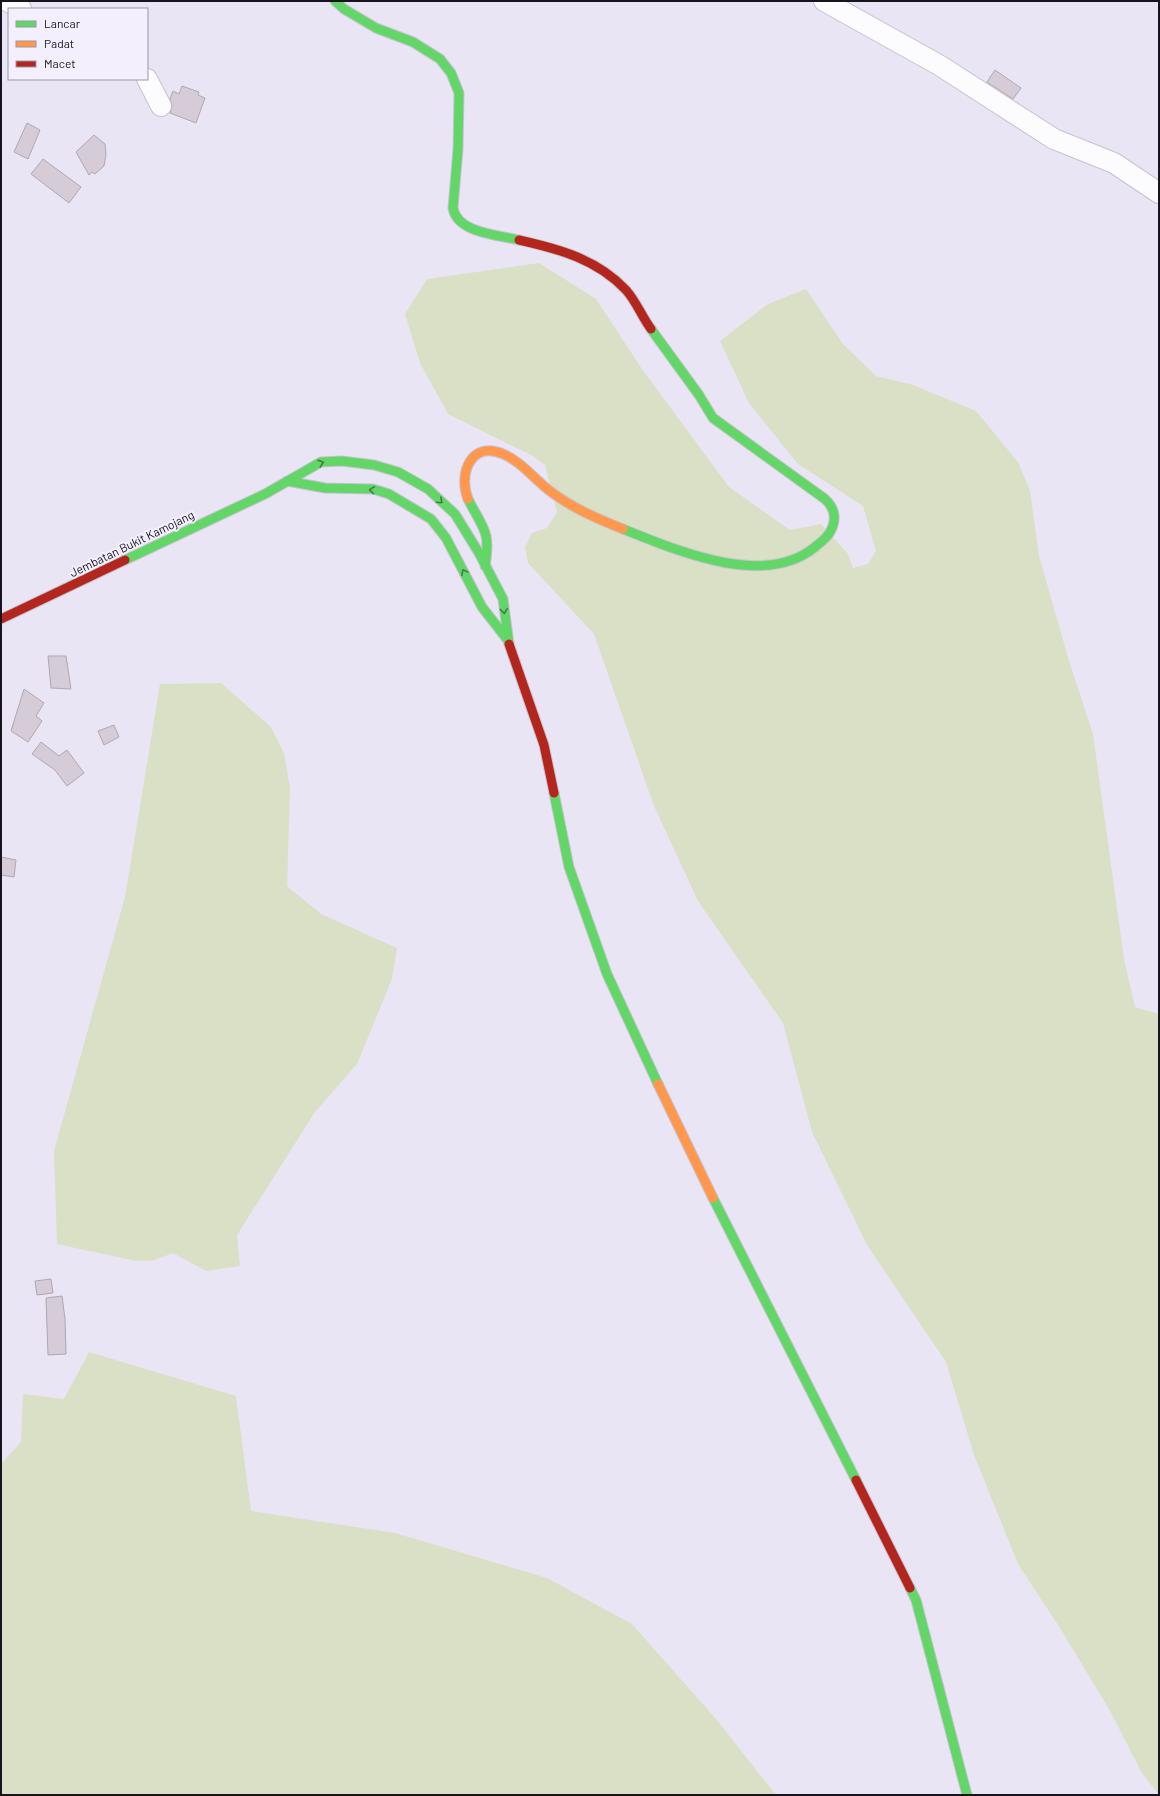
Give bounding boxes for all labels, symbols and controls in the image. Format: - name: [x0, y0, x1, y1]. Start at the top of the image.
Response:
- legend: [8, 8, 148, 80]
- text: Lancar: [44, 16, 81, 30]
- text: Padat: [44, 36, 74, 50]
- text: Macet: [44, 56, 76, 70]
- one-way arrow: [318, 459, 325, 468]
- one-way arrow: [369, 486, 375, 495]
- one-way arrow: [435, 496, 443, 503]
- street label: Jembatan Bukit Kamojang: [67, 507, 196, 579]
- one-way arrow: [462, 569, 469, 576]
- one-way arrow: [499, 608, 508, 615]

